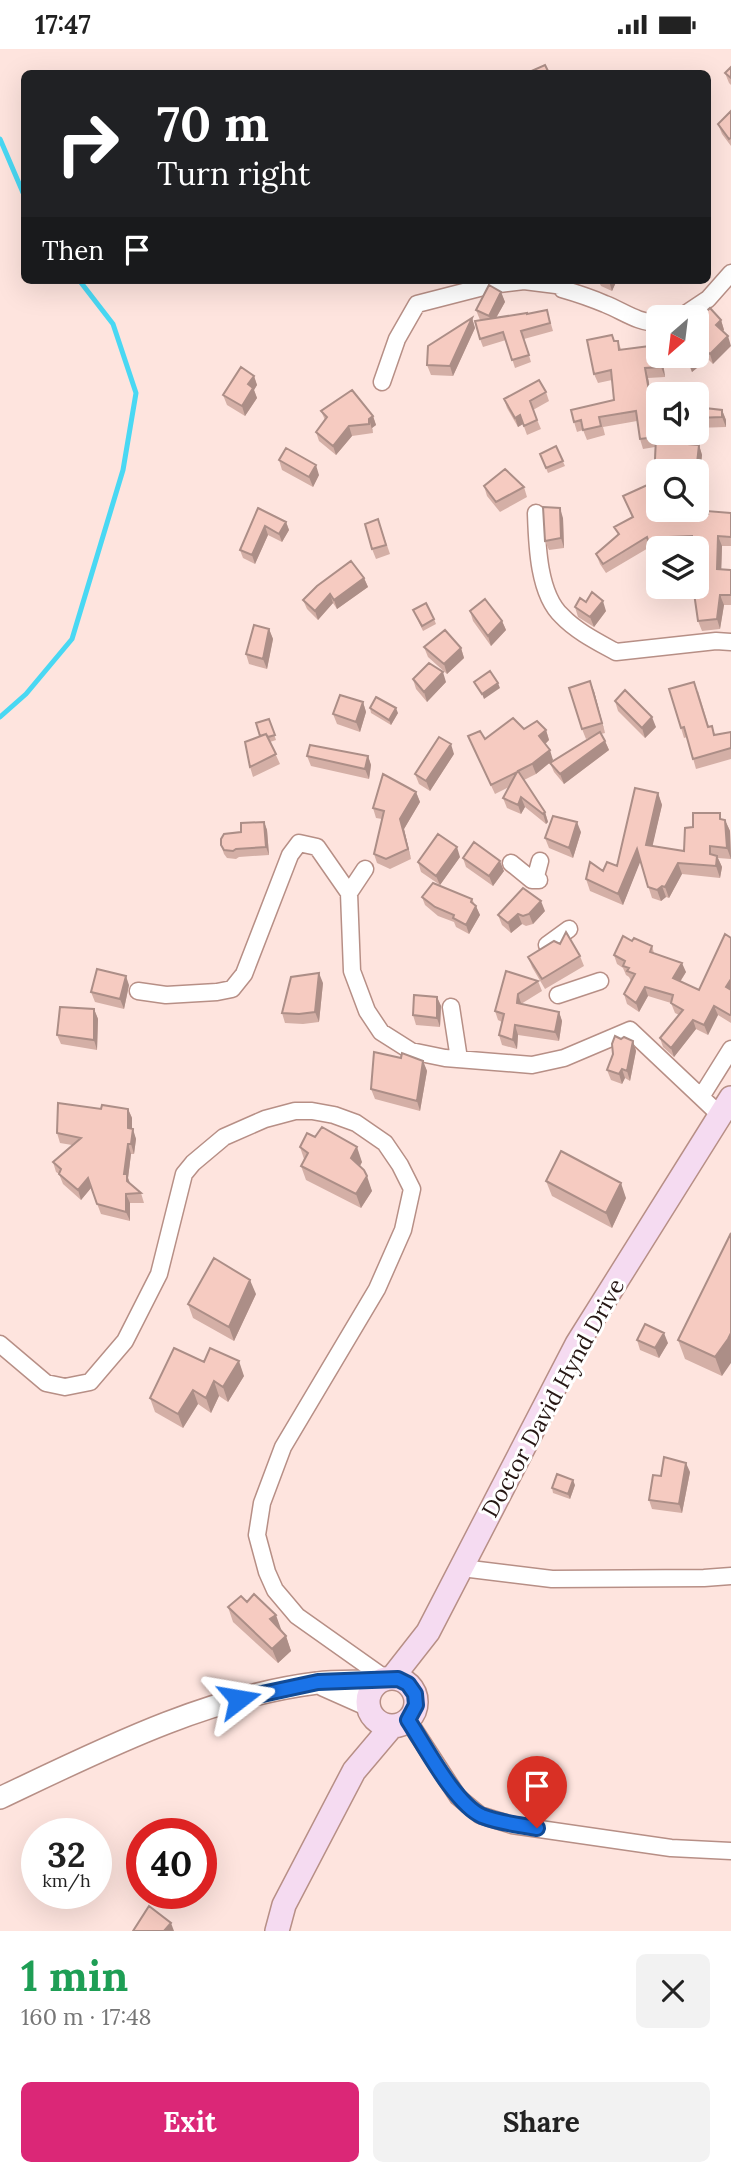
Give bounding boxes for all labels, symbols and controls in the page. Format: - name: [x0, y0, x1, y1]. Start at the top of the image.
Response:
- text: 17:47: [35, 8, 91, 41]
- text: 70 m: [157, 92, 269, 154]
- icon: right: [42, 98, 133, 189]
- text: Turn right: [157, 153, 310, 194]
- icon: arrive: [118, 231, 156, 269]
- text: Then: [42, 234, 104, 267]
- north arrow: [646, 305, 709, 367]
- map controls: [646, 305, 709, 599]
- button: sound: [646, 382, 709, 445]
- button: search: [646, 459, 709, 522]
- button: layers: [646, 536, 709, 599]
- street label: Doctor David Hynd Drive: [475, 1273, 630, 1522]
- position arrow: [202, 1662, 276, 1736]
- pin: [507, 1756, 567, 1828]
- icon: arrive: [518, 1767, 556, 1805]
- speed limit sign: 40: [126, 1818, 217, 1909]
- text: 32: [47, 1832, 86, 1877]
- text: km/h: [42, 1869, 91, 1892]
- text: 1 min: [21, 1949, 128, 2003]
- button: close: [636, 1954, 710, 2028]
- text: 160 m · 17:48: [21, 2002, 152, 2031]
- button: Exit: [21, 2082, 359, 2162]
- button: Share: [373, 2082, 710, 2162]

